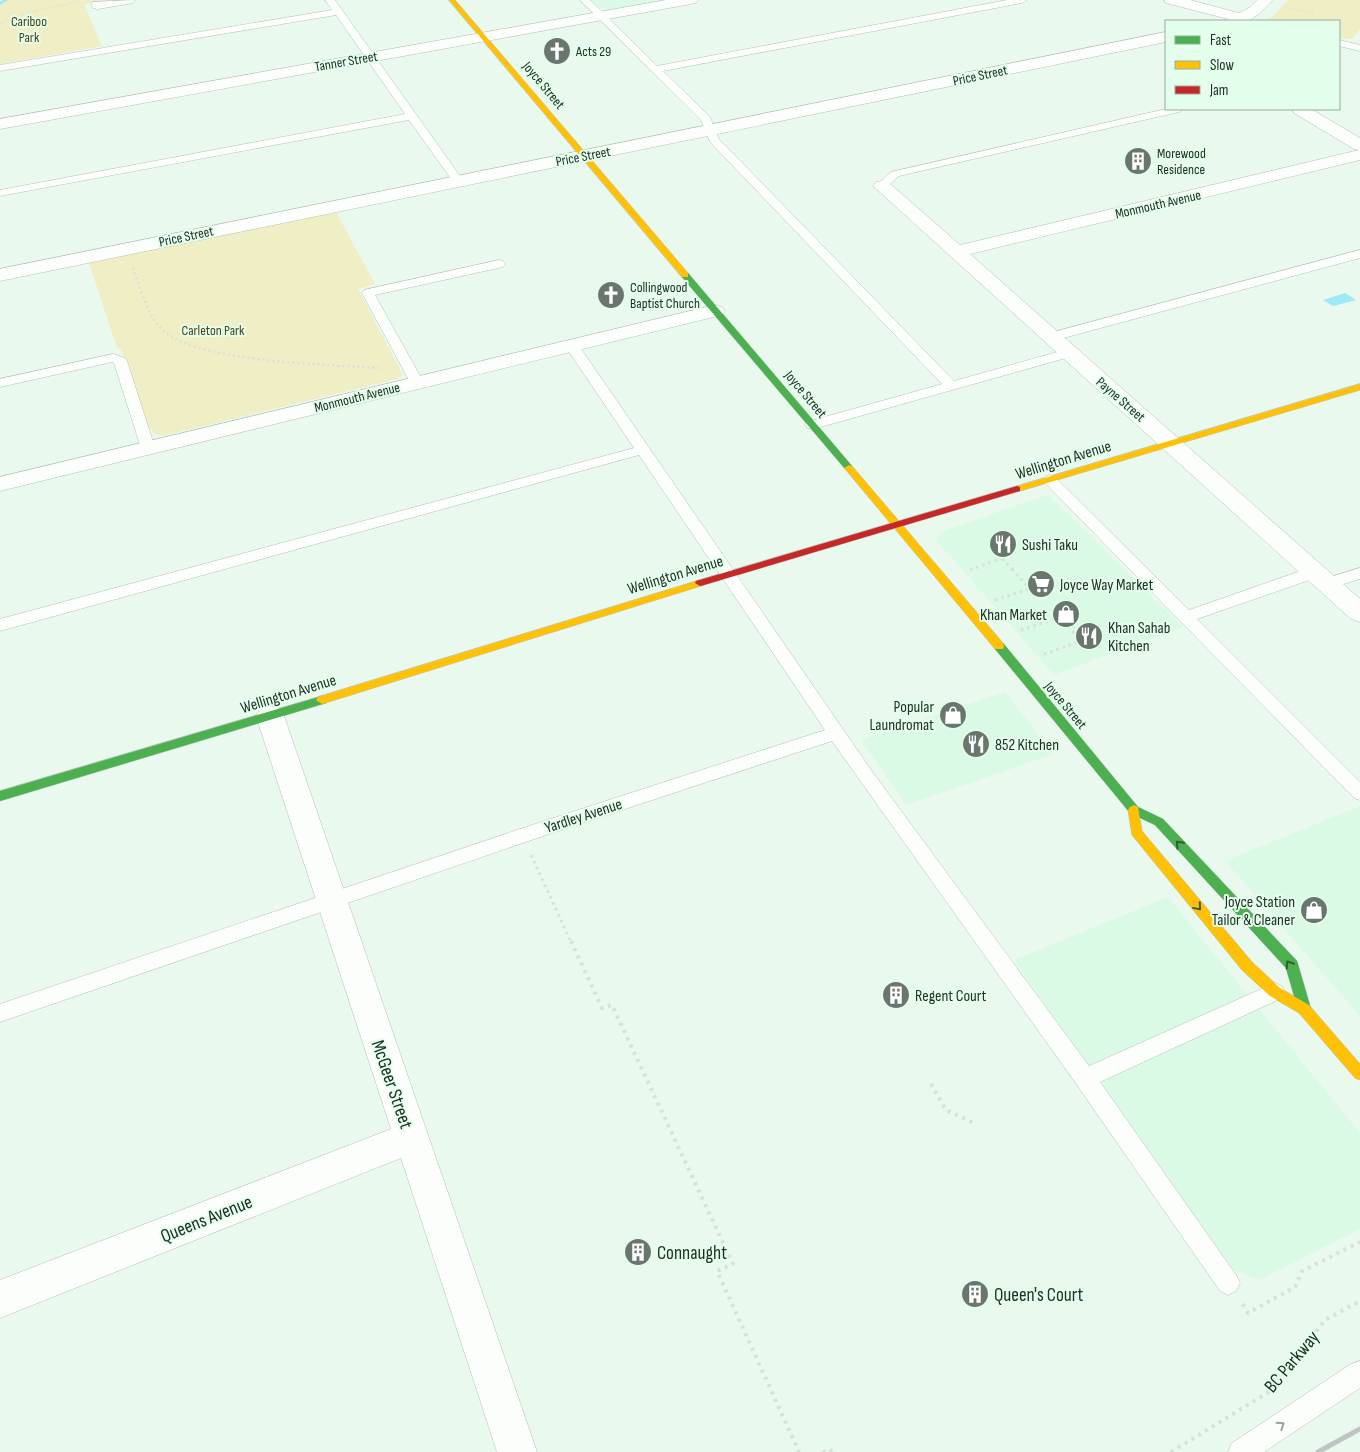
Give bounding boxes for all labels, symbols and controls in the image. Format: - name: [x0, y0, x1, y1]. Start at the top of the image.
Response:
- park label: Cariboo Park: [11, 13, 47, 46]
- legend: [1165, 20, 1340, 110]
- text: Fast: [1210, 31, 1232, 50]
- church icon: Acts 29: [542, 36, 572, 66]
- place label: Acts 29: [575, 43, 611, 60]
- street label: Tanner Street: [313, 48, 379, 75]
- text: Slow: [1210, 56, 1234, 75]
- street label: Joyce Street: [518, 57, 568, 113]
- street label: Price Street: [951, 61, 1009, 90]
- text: Jam: [1209, 81, 1228, 100]
- street label: Price Street: [554, 143, 612, 170]
- place label: Morewood Residence: [1157, 145, 1206, 178]
- building icon: Morewood Residence: [1123, 146, 1153, 176]
- street label: Monmouth Avenue: [1114, 186, 1203, 223]
- street label: Price Street: [157, 222, 215, 251]
- place label: Collingwood Baptist Church: [630, 279, 700, 312]
- church icon: Collingwood Baptist Church: [596, 280, 626, 310]
- park label: Carleton Park: [182, 322, 245, 339]
- street label: Joyce Street: [780, 366, 830, 422]
- street label: Payne Street: [1093, 373, 1149, 425]
- street label: Monmouth Avenue: [313, 379, 402, 416]
- street label: Wellington Avenue: [1013, 437, 1114, 484]
- restaurant icon: Sushi Taku: [988, 529, 1018, 559]
- place label: Sushi Taku: [1022, 536, 1078, 555]
- street label: Wellington Avenue: [625, 552, 726, 599]
- supermarket icon: Joyce Way Market: [1026, 569, 1056, 599]
- place label: Joyce Way Market: [1059, 576, 1153, 595]
- shop icon: Khan Market: [1051, 599, 1081, 629]
- place label: Khan Market: [980, 606, 1047, 625]
- place label: Khan Sahab Kitchen: [1108, 619, 1170, 656]
- restaurant icon: Khan Sahab Kitchen: [1074, 621, 1104, 651]
- street label: Wellington Avenue: [238, 671, 339, 718]
- street label: Joyce Street: [1040, 677, 1090, 733]
- place label: Popular Laundromat: [869, 698, 934, 735]
- shop icon: Popular Laundromat: [938, 700, 968, 730]
- restaurant icon: 852 Kitchen: [961, 729, 991, 759]
- place label: 852 Kitchen: [995, 736, 1059, 755]
- street label: Yardley Avenue: [542, 795, 625, 838]
- one-way arrow: [1176, 841, 1185, 850]
- place label: Joyce Station Tailor & Cleaner: [1212, 893, 1295, 930]
- shop icon: Joyce Station Tailor & Cleaner: [1299, 895, 1329, 925]
- one-way arrow: [1192, 901, 1201, 910]
- one-way arrow: [1286, 960, 1295, 969]
- building icon: Regent Court: [881, 980, 911, 1010]
- place label: Regent Court: [915, 987, 986, 1006]
- street label: McGeer Street: [366, 1037, 418, 1132]
- street label: Queens Avenue: [157, 1191, 256, 1248]
- building icon: Connaught: [623, 1237, 653, 1267]
- place label: Connaught: [657, 1242, 727, 1265]
- building icon: Queen's Court: [960, 1279, 990, 1309]
- place label: Queen's Court: [994, 1284, 1083, 1307]
- street label: BC Parkway: [1260, 1326, 1325, 1398]
- one-way arrow: [1275, 1422, 1285, 1431]

